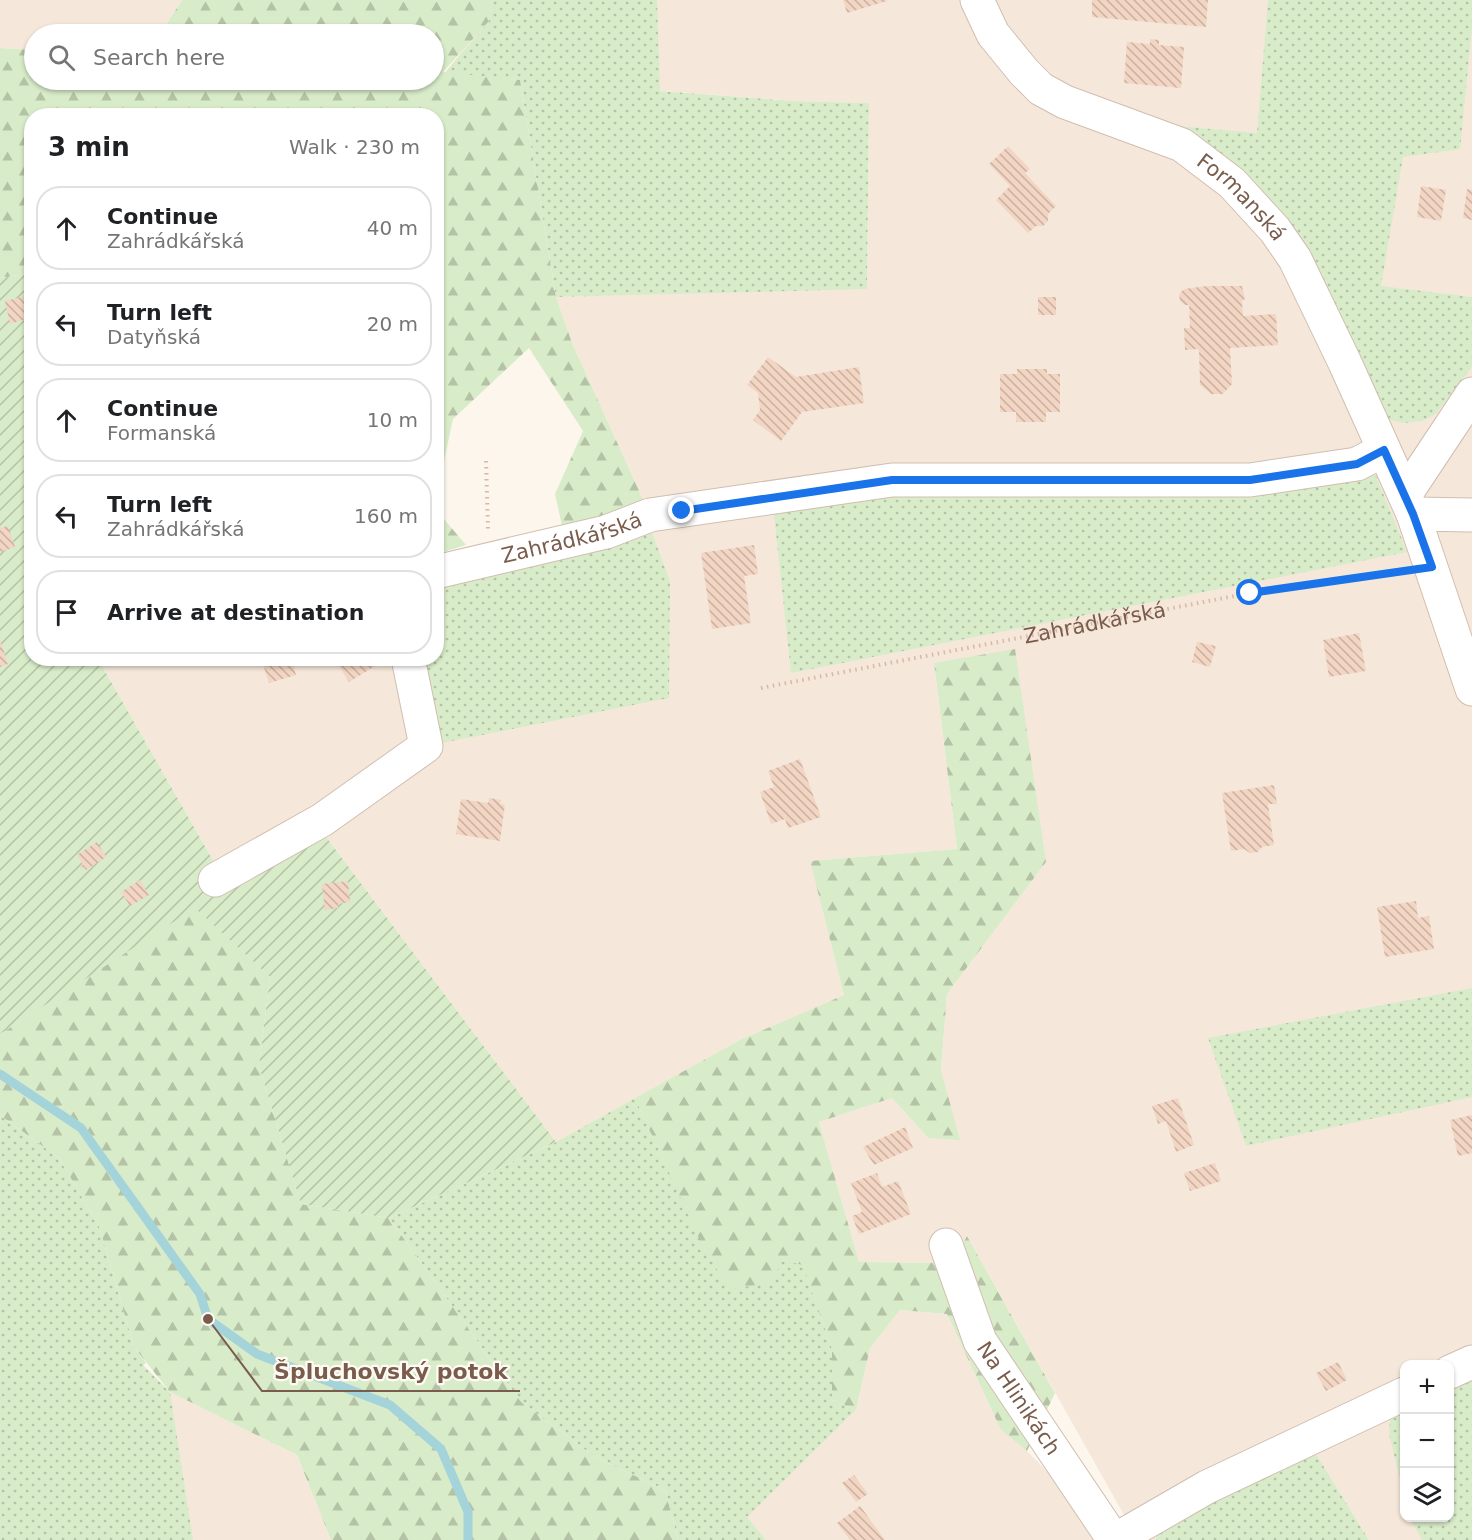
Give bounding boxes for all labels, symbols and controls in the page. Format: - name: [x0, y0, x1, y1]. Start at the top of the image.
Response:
- search box: [24, 24, 444, 90]
- icon: search: [45, 41, 78, 74]
- text: Search here: [93, 45, 225, 70]
- text: 3 min: [48, 132, 130, 162]
- text: Walk · 230 m: [289, 135, 420, 159]
- street label: Formanská: [1192, 149, 1291, 245]
- text: Continue: [107, 204, 218, 229]
- icon: ahead: [50, 212, 83, 245]
- text: 40 m: [367, 216, 418, 240]
- text: Zahrádkářská: [107, 229, 244, 253]
- text: Turn left: [107, 300, 212, 325]
- icon: left: [50, 308, 83, 341]
- text: 20 m: [367, 312, 418, 336]
- text: Datyňská: [107, 325, 201, 349]
- text: Continue: [107, 396, 218, 421]
- icon: ahead: [50, 404, 83, 437]
- text: 10 m: [367, 408, 418, 432]
- text: Formanská: [107, 421, 216, 445]
- text: Turn left: [107, 492, 212, 517]
- route end: [668, 497, 694, 523]
- icon: left: [50, 500, 83, 533]
- text: 160 m: [354, 504, 418, 528]
- street label: Zahrádkářská: [499, 507, 645, 568]
- text: Zahrádkářská: [107, 517, 244, 541]
- route start: [1236, 579, 1262, 605]
- icon: arrive: [50, 596, 83, 629]
- street label: Zahrádkářská: [1022, 598, 1168, 649]
- text: Arrive at destination: [107, 600, 364, 625]
- street label: Na Hlinikách: [972, 1337, 1065, 1460]
- callout: Špluchovský potok: [262, 1351, 520, 1391]
- text: Špluchovský potok: [274, 1359, 509, 1384]
- map controls: [1400, 1360, 1454, 1522]
- button: +: [1400, 1360, 1454, 1414]
- button: −: [1400, 1414, 1454, 1468]
- button: layers: [1400, 1468, 1454, 1522]

